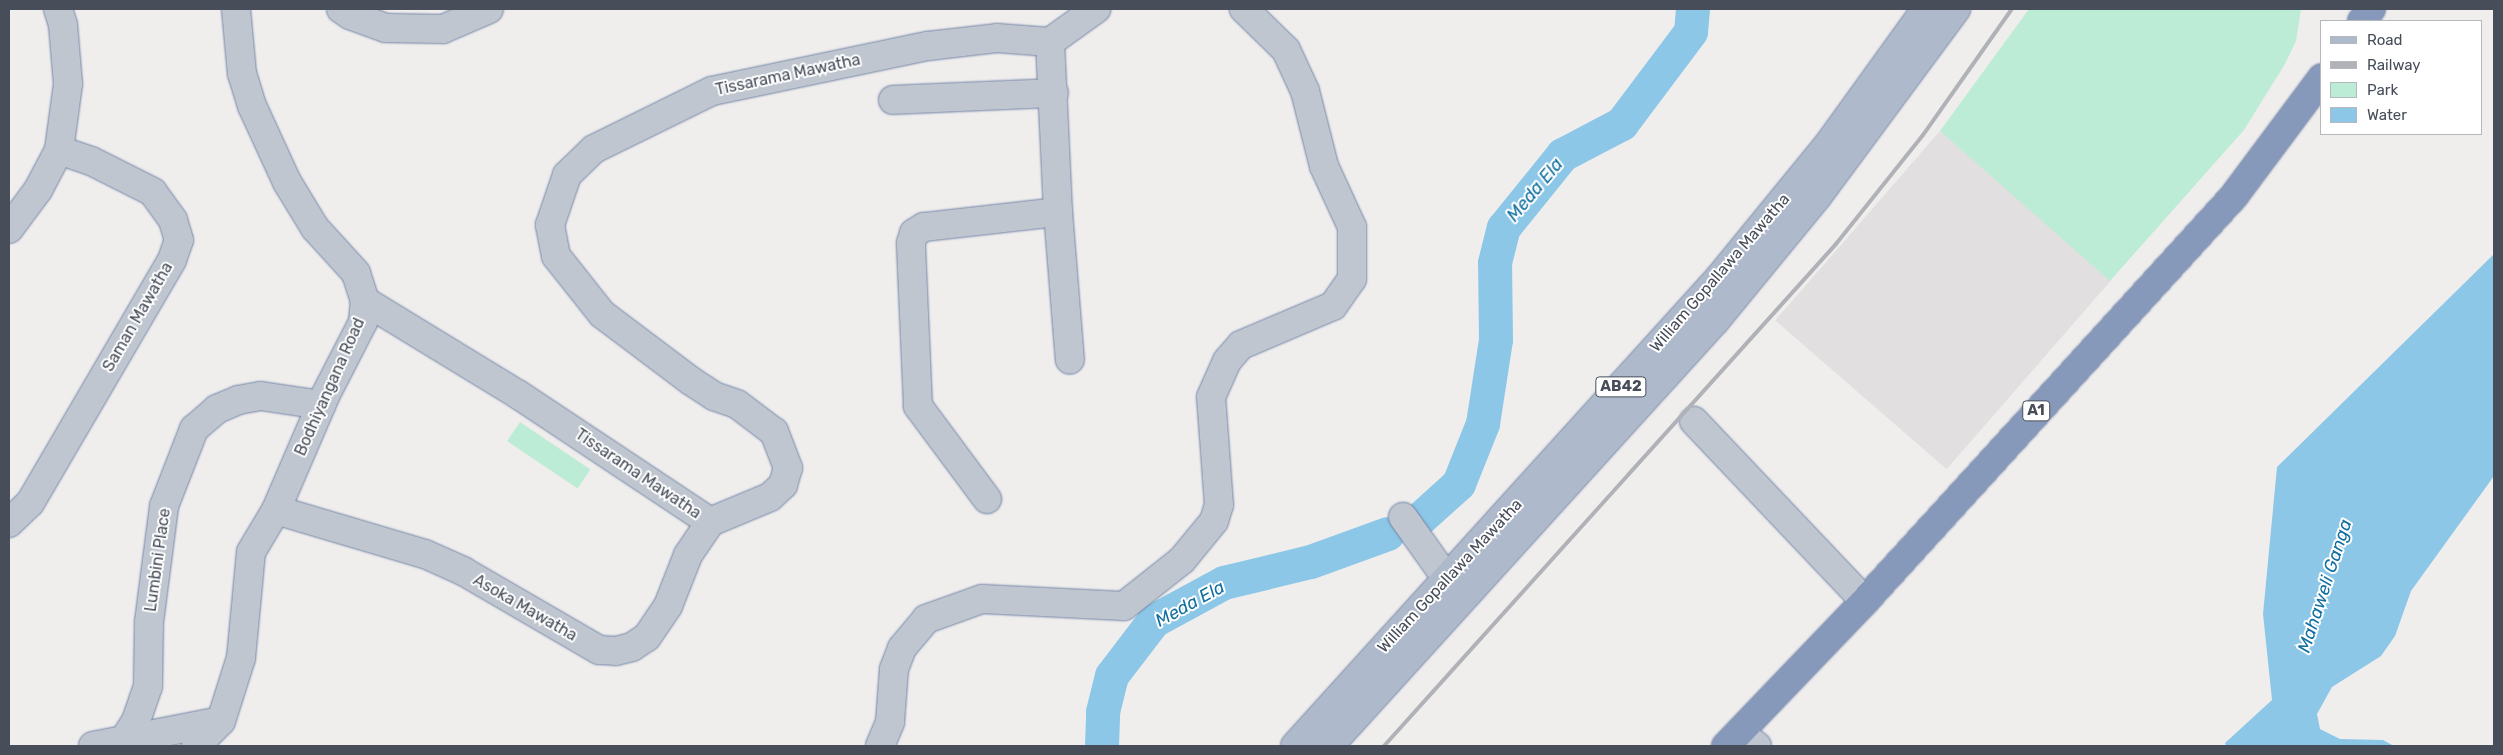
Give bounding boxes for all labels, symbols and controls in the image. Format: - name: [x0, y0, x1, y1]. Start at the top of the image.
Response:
- legend: [2320, 20, 2483, 135]
- text: Road: [2367, 31, 2403, 49]
- street label: Tissarama Mawatha: [714, 50, 862, 100]
- text: Railway: [2367, 56, 2421, 74]
- text: Park: [2367, 81, 2398, 99]
- text: Water: [2367, 106, 2407, 124]
- water label: Meda Ela: [1502, 154, 1568, 226]
- street label: William Gopallawa Mawatha: [1646, 190, 1794, 356]
- street label: Saman Mawatha: [99, 259, 177, 375]
- street label: Bodhiyangana Road: [291, 315, 369, 459]
- road number: AB42: [1595, 374, 1647, 400]
- road number: A1: [2021, 398, 2051, 424]
- street label: Tissarama Mawatha: [571, 425, 705, 523]
- street label: William Gopallawa Mawatha: [1374, 495, 1526, 657]
- street label: Lumbini Place: [141, 507, 175, 613]
- water label: Mahaweli Ganga: [2293, 517, 2357, 655]
- street label: Asoka Mawatha: [470, 571, 580, 645]
- water label: Meda Ela: [1152, 576, 1228, 632]

